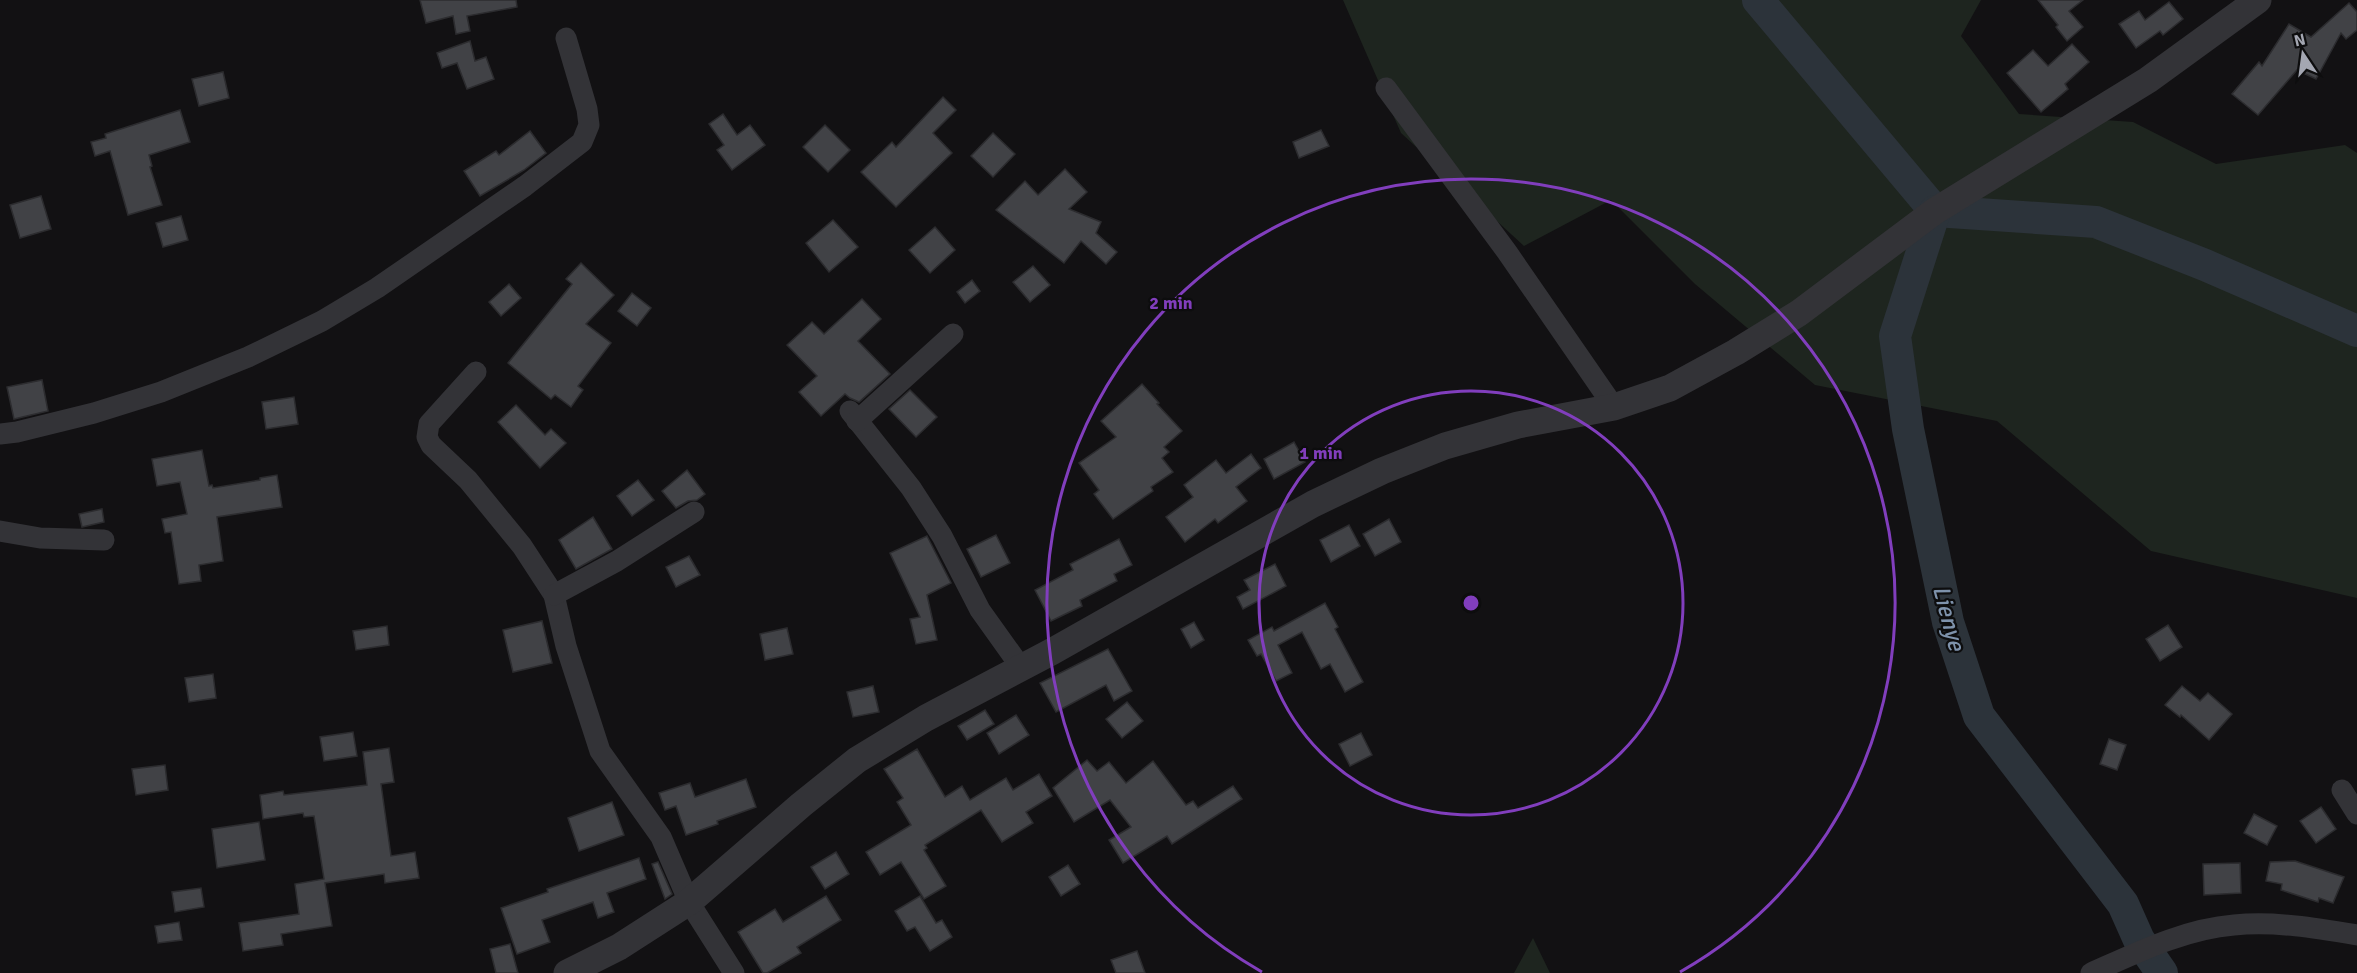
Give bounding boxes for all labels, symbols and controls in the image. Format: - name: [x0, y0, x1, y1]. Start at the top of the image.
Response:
- north arrow: [2273, 24, 2333, 84]
- text: N: [2292, 29, 2308, 51]
- text: 2 min: [1149, 292, 1193, 314]
- text: 1 min: [1299, 442, 1343, 464]
- water label: Lienye: [1926, 582, 1972, 655]
- centre of rings: [1461, 593, 1481, 613]

